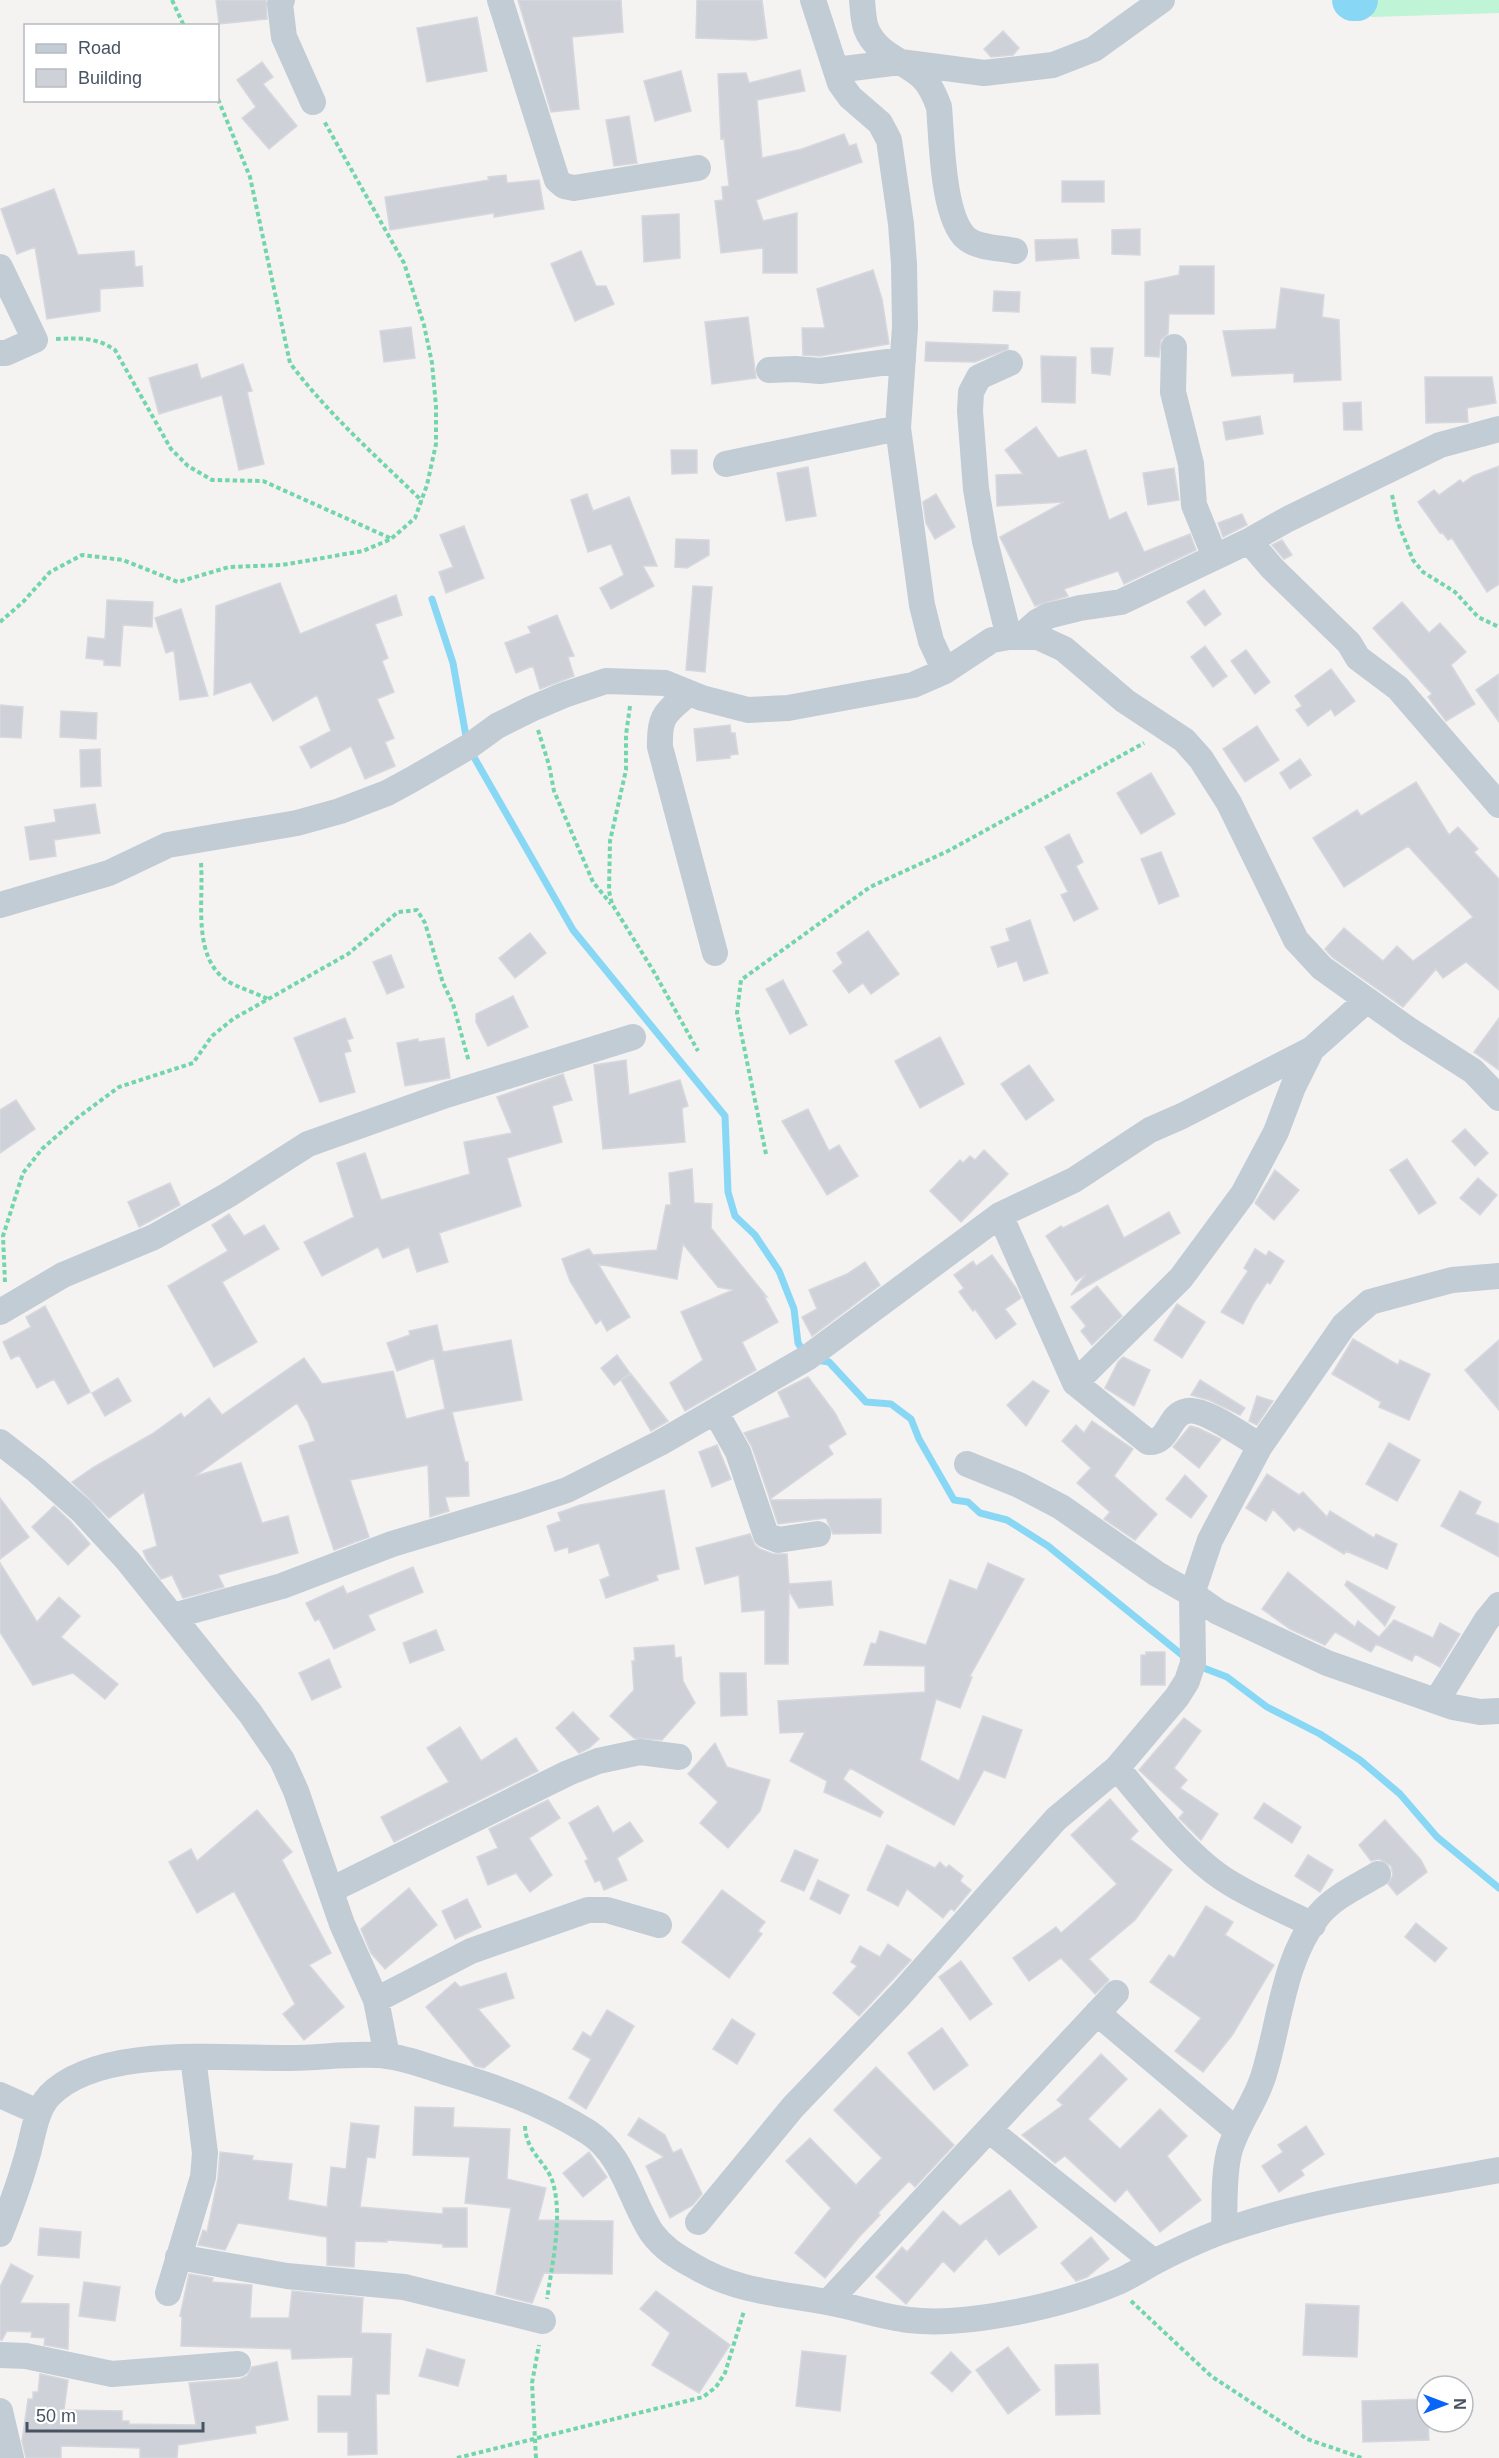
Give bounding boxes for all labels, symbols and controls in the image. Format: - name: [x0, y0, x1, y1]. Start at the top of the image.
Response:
- legend: [24, 24, 219, 102]
- text: Road: [78, 38, 121, 58]
- text: Building: [78, 68, 142, 88]
- north arrow: [1415, 2374, 1475, 2434]
- scale bar: [27, 2395, 202, 2433]
- text: N: [1451, 2398, 1468, 2410]
- text: 50 m: [36, 2406, 76, 2426]

